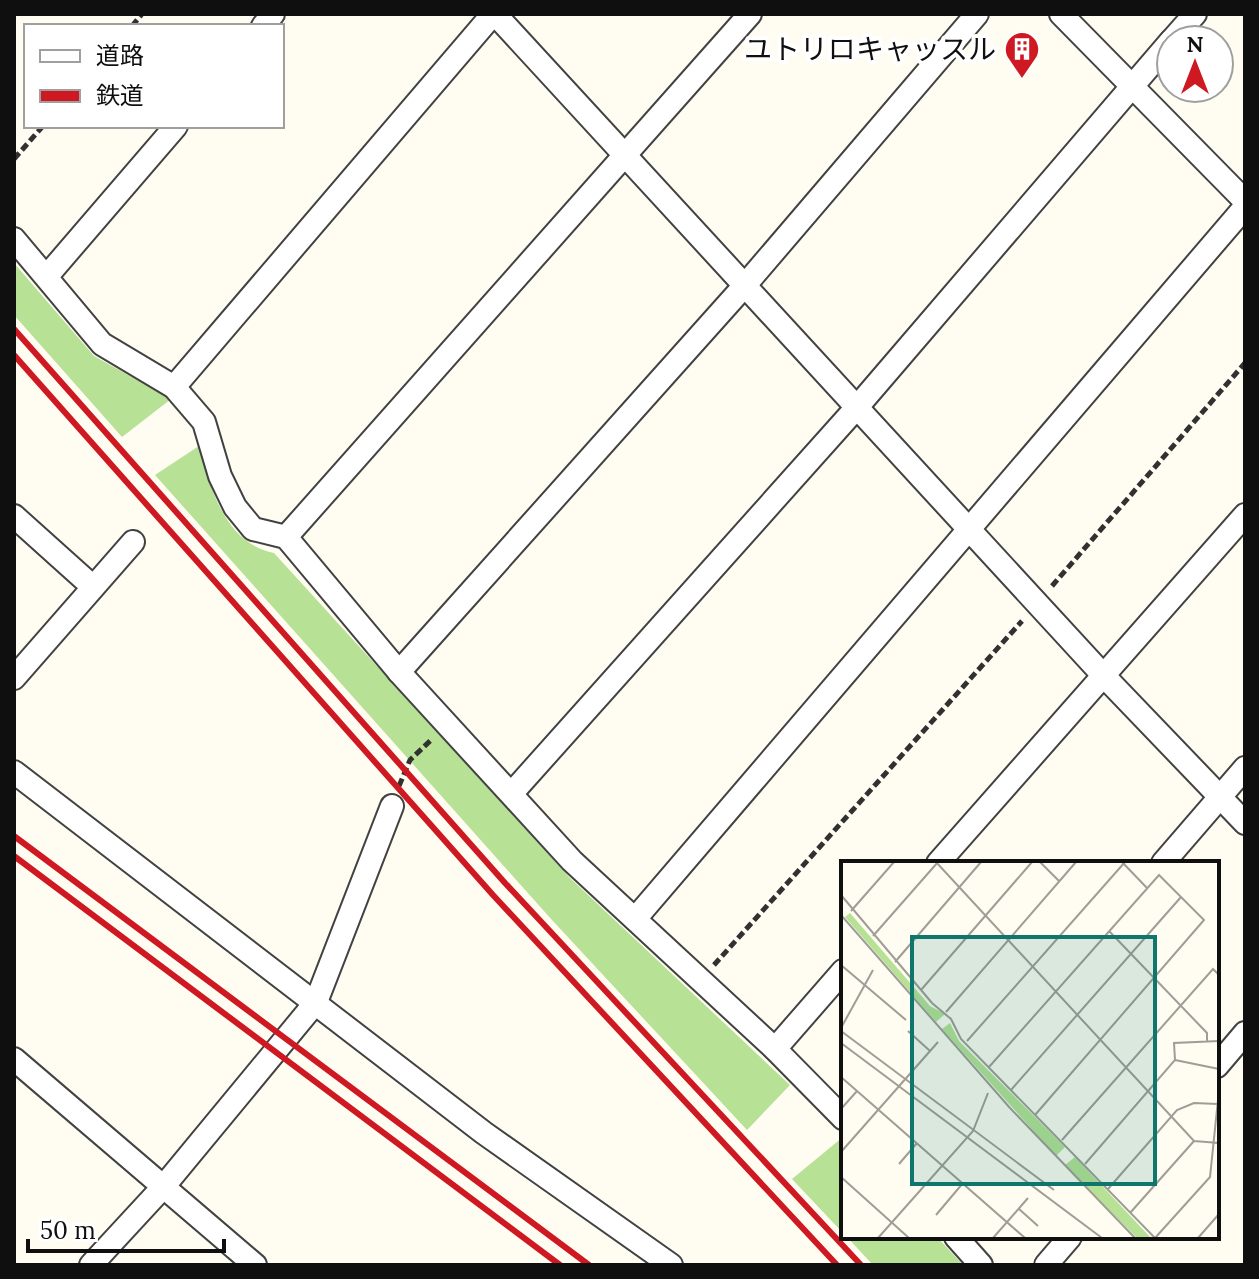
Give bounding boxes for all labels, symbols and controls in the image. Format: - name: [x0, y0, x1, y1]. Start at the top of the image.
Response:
- legend: [24, 24, 284, 128]
- north arrow: [1155, 24, 1235, 104]
- building icon: ユトリロキャッスル: [1003, 30, 1041, 80]
- text: N: [1186, 30, 1204, 58]
- place label: ユトリロキャッスル: [744, 31, 996, 67]
- text: 道路: [96, 40, 144, 71]
- text: 鉄道: [96, 80, 144, 111]
- inset map: [841, 861, 1219, 1239]
- scale bar: [28, 1203, 224, 1253]
- text: 50 m: [40, 1215, 96, 1246]

